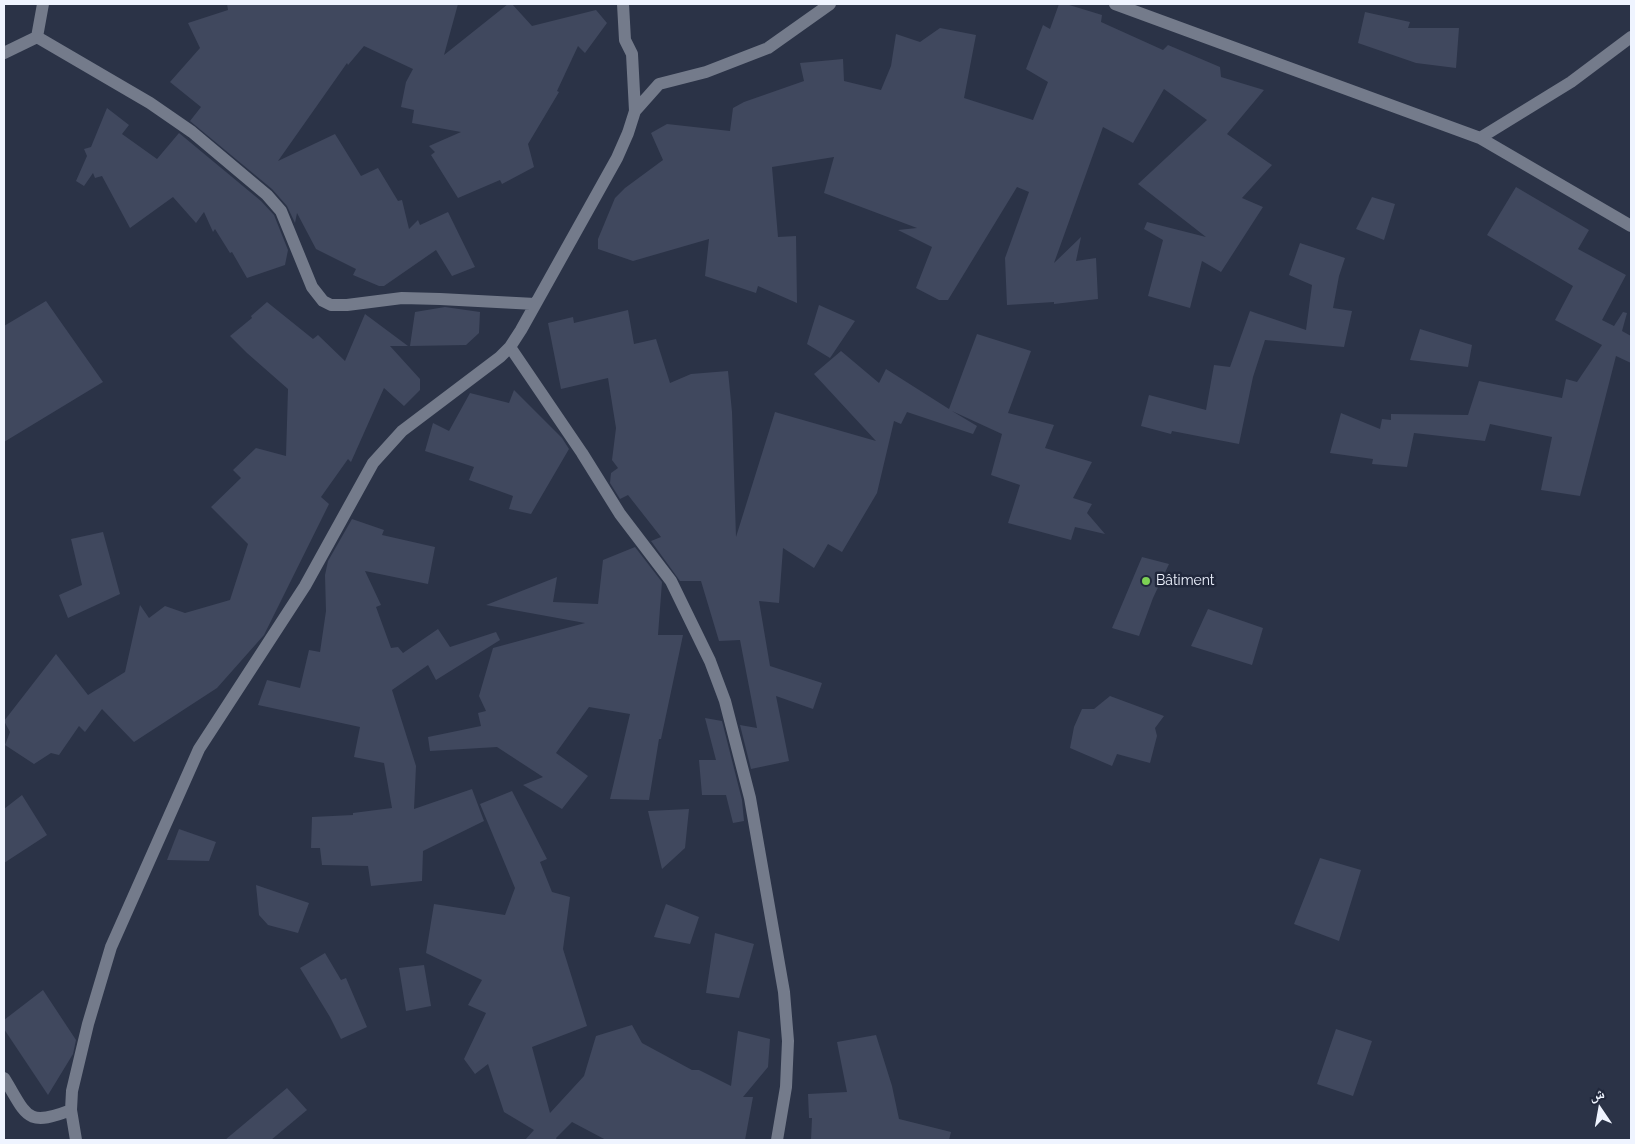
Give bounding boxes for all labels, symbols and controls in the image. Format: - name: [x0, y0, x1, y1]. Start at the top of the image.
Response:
- place label: Bâtiment: [1156, 573, 1215, 589]
- marker: Bâtiment: [1140, 575, 1152, 587]
- north arrow: [1575, 1084, 1625, 1134]
- text: ش: [1588, 1085, 1606, 1104]

